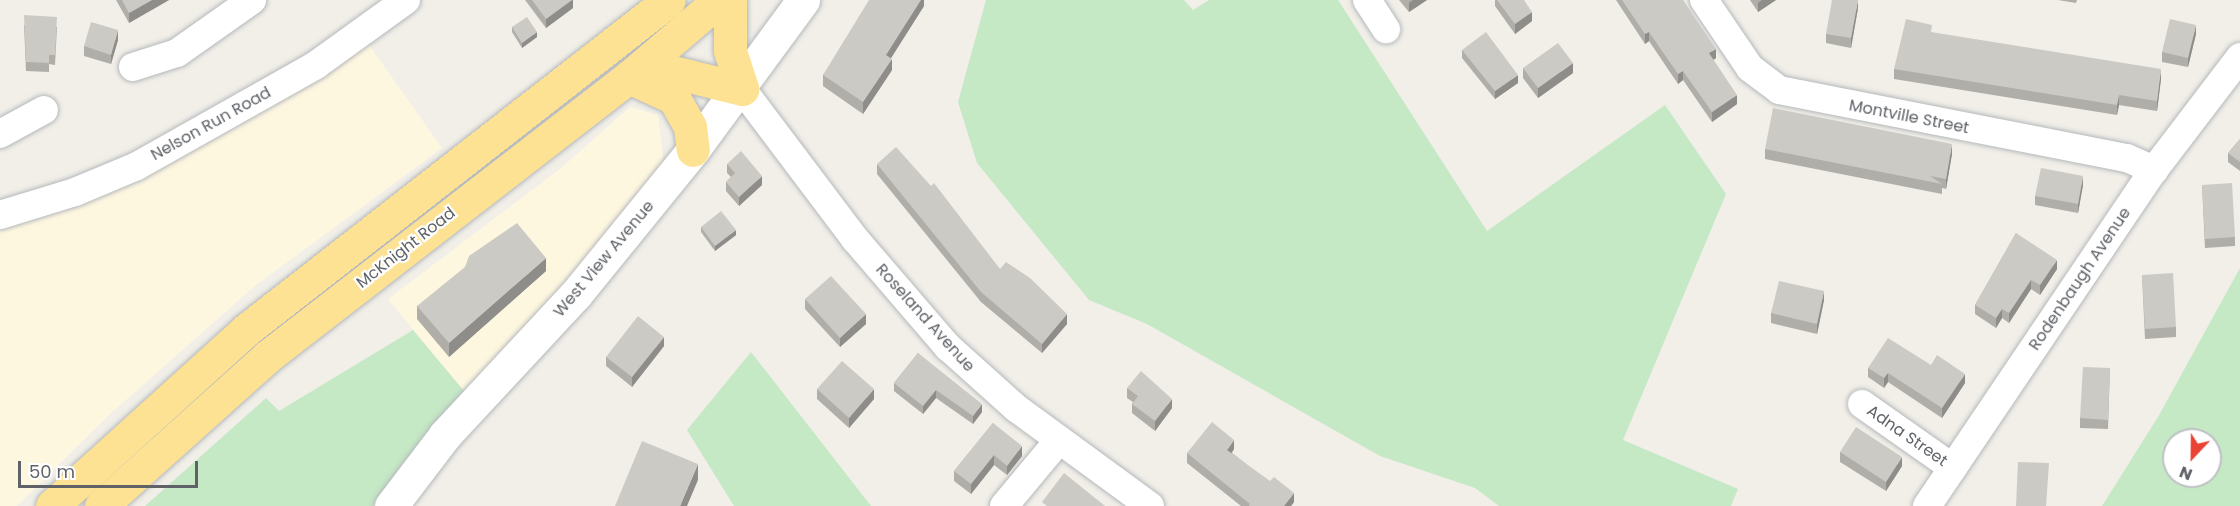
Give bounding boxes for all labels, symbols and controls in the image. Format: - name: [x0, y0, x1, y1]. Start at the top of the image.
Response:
- street label: Nelson Run Road: [148, 83, 274, 165]
- street label: Montville Street: [1847, 96, 1971, 138]
- street label: West View Avenue: [550, 197, 658, 321]
- street label: McKnight Road: [353, 203, 459, 293]
- street label: Rodenbaugh Avenue: [2025, 204, 2135, 354]
- street label: Roseland Avenue: [872, 260, 978, 376]
- street label: Adna Street: [1863, 401, 1951, 471]
- north arrow: [2162, 428, 2222, 488]
- scale bar: [21, 449, 201, 487]
- text: 50 m: [29, 459, 75, 484]
- text: N: [2176, 460, 2196, 486]

